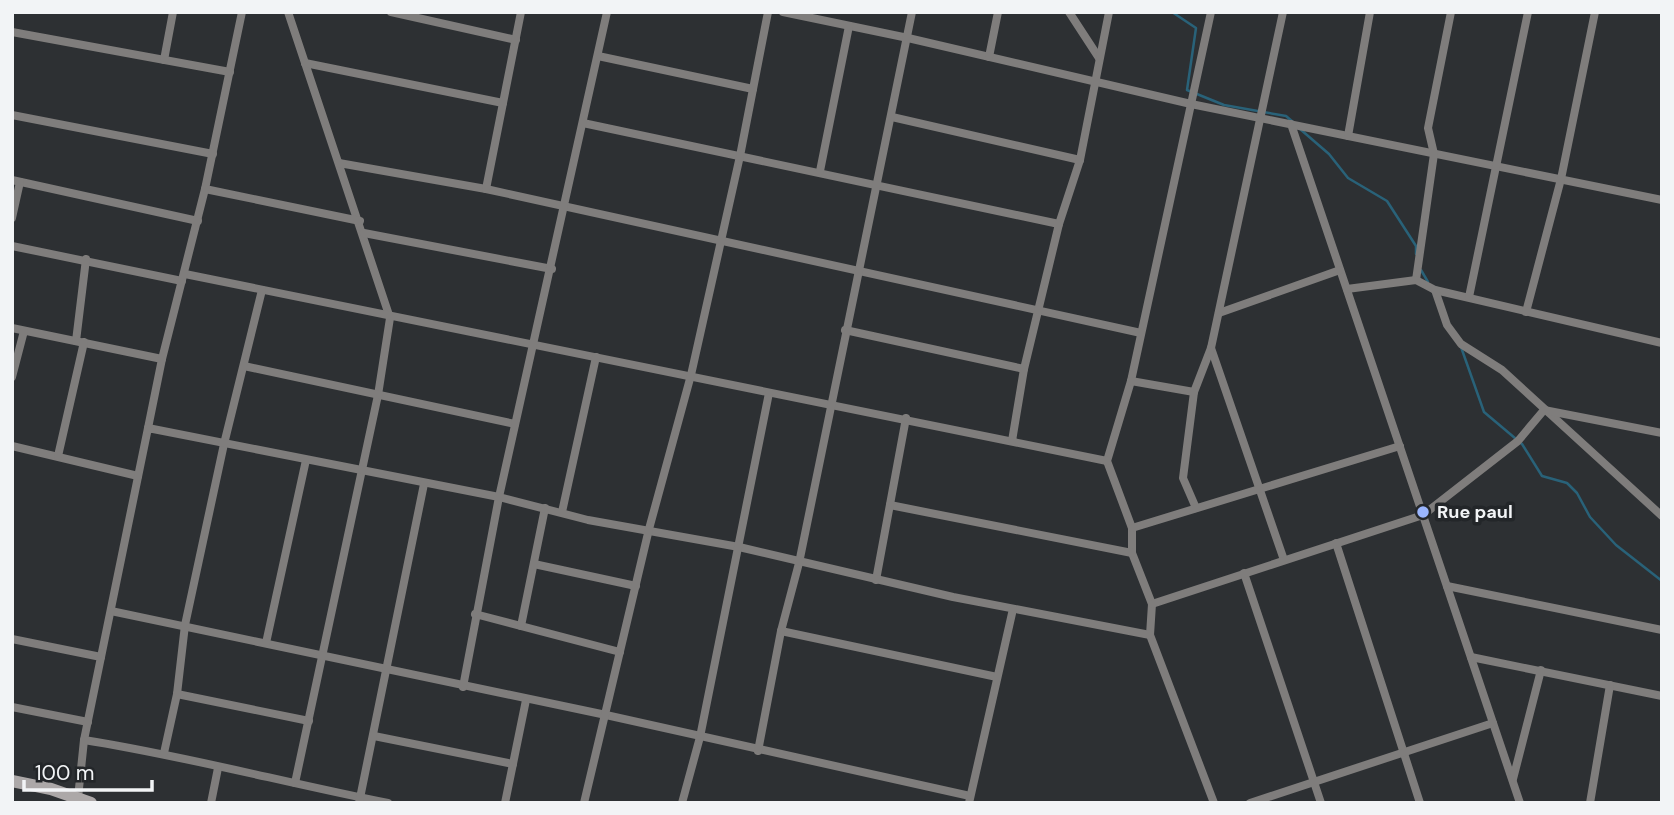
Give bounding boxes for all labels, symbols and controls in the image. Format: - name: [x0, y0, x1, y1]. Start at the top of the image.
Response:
- place label: Rue paul: [1437, 500, 1513, 524]
- marker: Rue paul: [1415, 504, 1431, 520]
- scale bar: [24, 748, 152, 792]
- text: 100 m: [35, 759, 95, 787]

